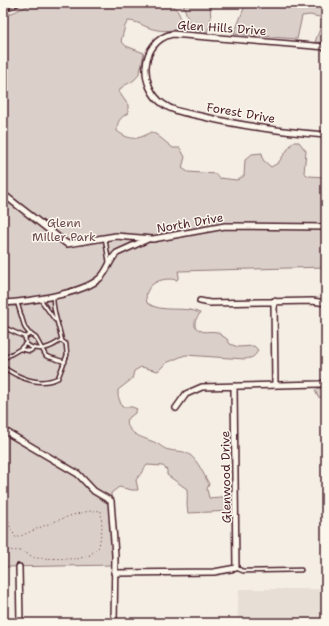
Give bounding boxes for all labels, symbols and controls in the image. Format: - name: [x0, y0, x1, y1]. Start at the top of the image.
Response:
- street label: Glen Hills Drive: [177, 17, 267, 39]
- street label: Forest Drive: [205, 99, 277, 127]
- street label: North Drive: [155, 209, 225, 237]
- park label: Glenn Miller Park: [32, 215, 96, 245]
- street label: Glenwood Drive: [217, 430, 235, 523]

